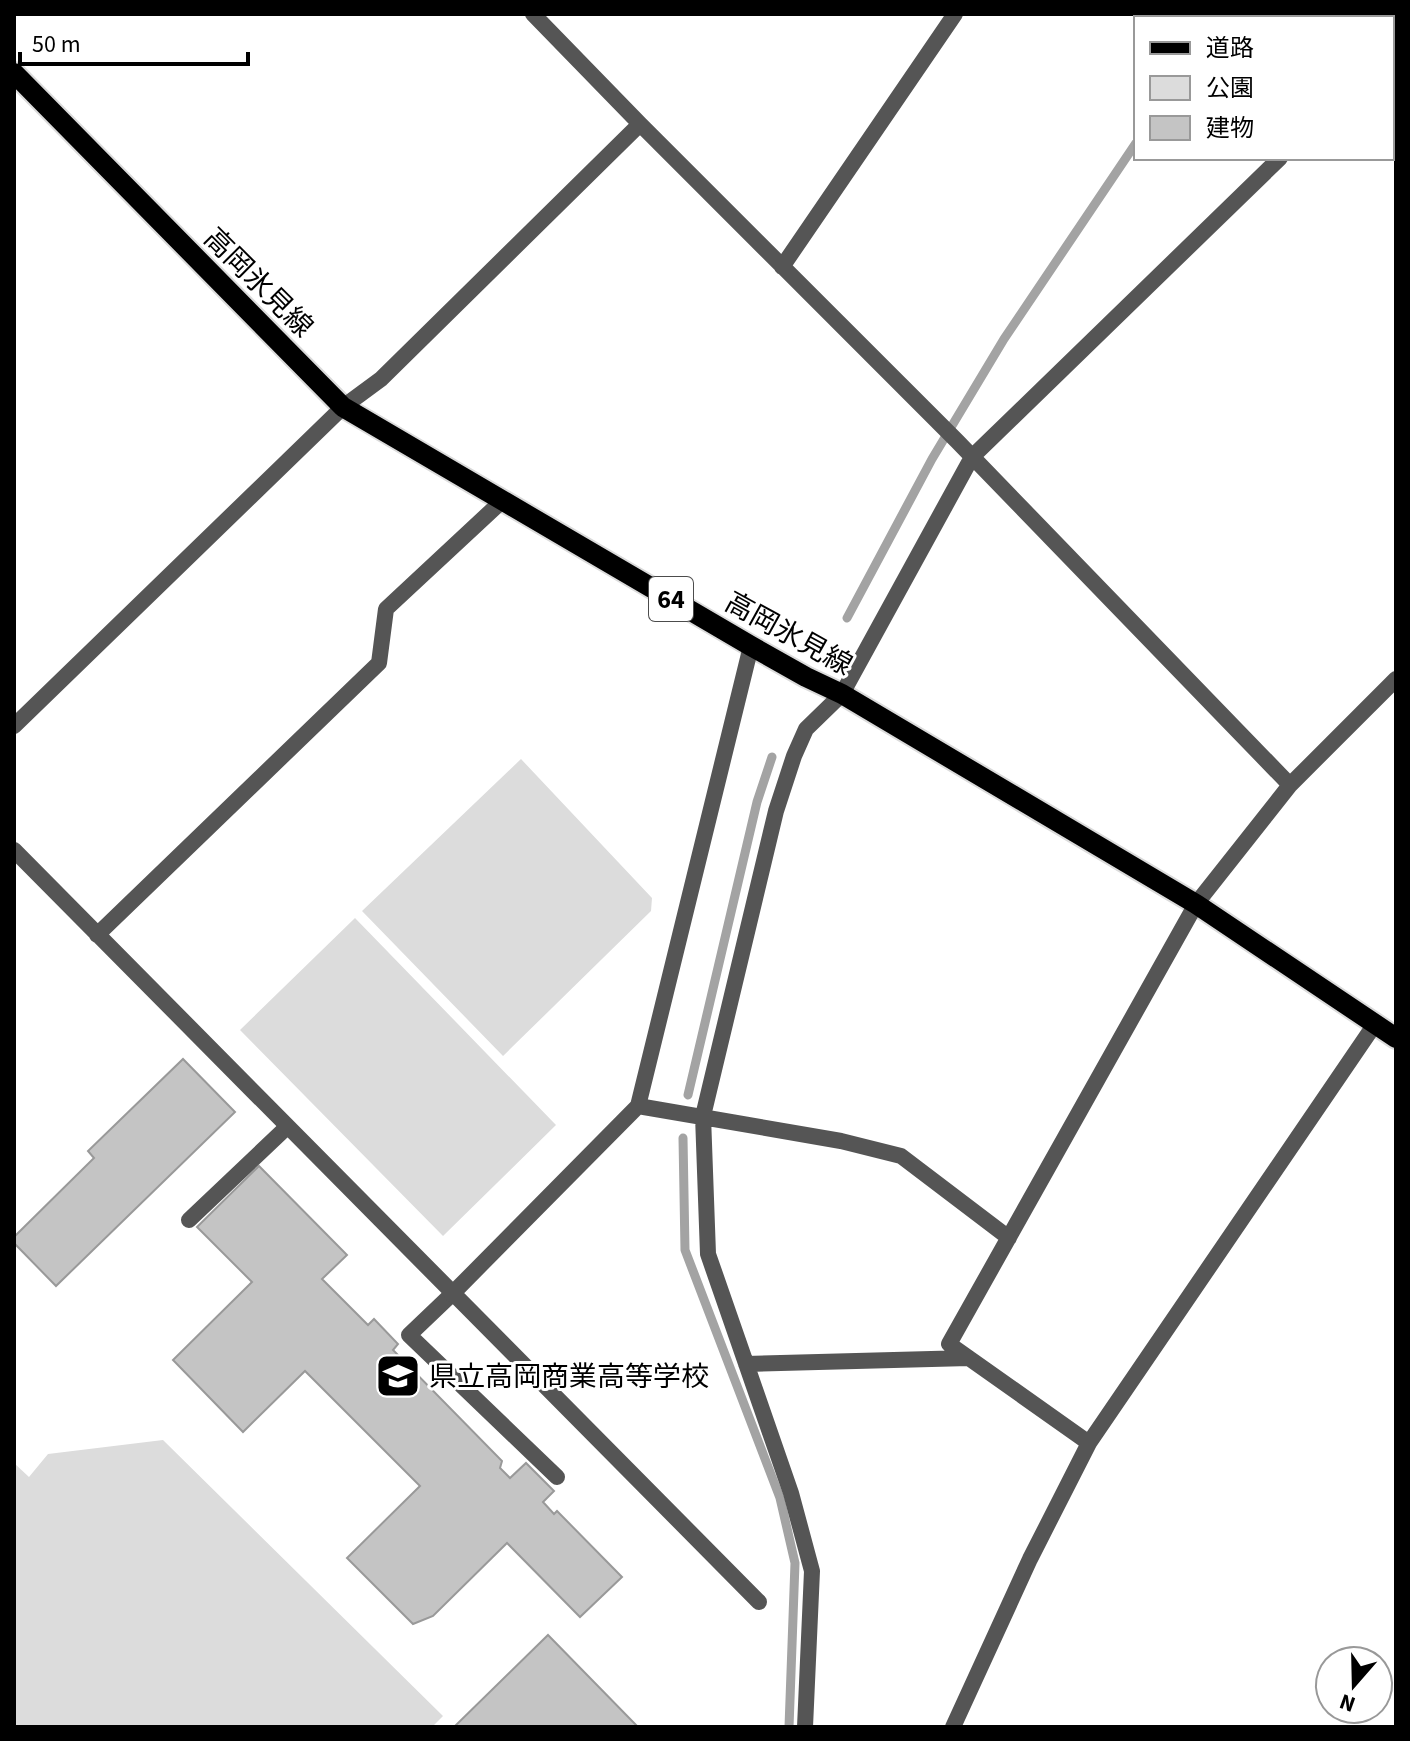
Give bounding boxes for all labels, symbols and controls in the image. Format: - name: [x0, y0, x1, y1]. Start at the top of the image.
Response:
- scale bar: [20, 16, 248, 66]
- legend: [1134, 16, 1394, 160]
- text: 50 m: [32, 27, 81, 62]
- text: 道路: [1206, 31, 1254, 66]
- text: 公園: [1206, 71, 1254, 106]
- text: 建物: [1206, 111, 1254, 146]
- street label: 高岡氷見線: [195, 219, 322, 346]
- road number: 64: [649, 577, 693, 621]
- street label: 高岡氷見線: [718, 582, 859, 685]
- school or university icon: 県立高岡商業高等学校: [374, 1352, 422, 1400]
- place label: 県立高岡商業高等学校: [429, 1357, 709, 1397]
- north arrow: [1314, 1645, 1394, 1725]
- text: N: [1335, 1685, 1360, 1720]

